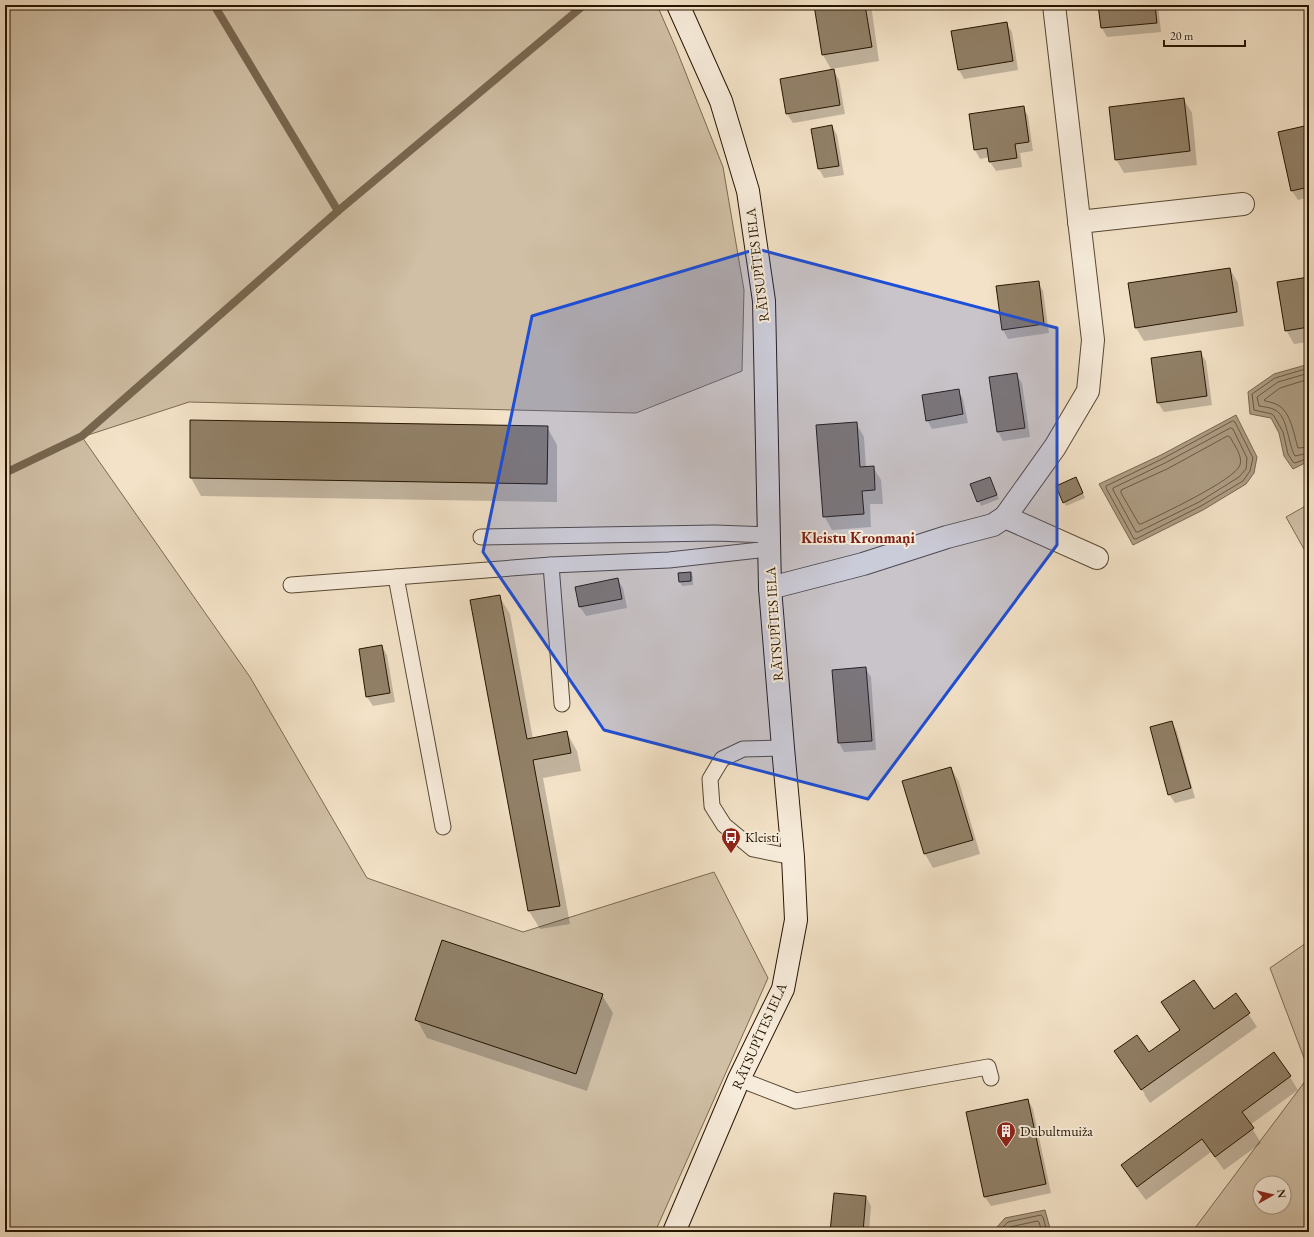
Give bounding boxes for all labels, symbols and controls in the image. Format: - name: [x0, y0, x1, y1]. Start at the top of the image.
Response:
- scale bar: [1164, 22, 1245, 48]
- text: 20 m: [1170, 28, 1194, 44]
- street label: RĀTSUPĪTES IELA: [741, 207, 773, 323]
- district label: Kleistu Kronmaņi: [801, 528, 916, 547]
- street label: RĀTSUPĪTES IELA: [761, 566, 787, 682]
- bus stop icon: Kleisti: [720, 826, 742, 854]
- place label: Kleisti: [745, 828, 780, 846]
- street label: RĀTSUPĪTES IELA: [727, 980, 791, 1092]
- building icon: Dubultmuiža: [995, 1120, 1017, 1148]
- place label: Dubultmuiža: [1020, 1122, 1093, 1140]
- north arrow: [1252, 1175, 1292, 1215]
- text: N: [1274, 1188, 1289, 1199]

